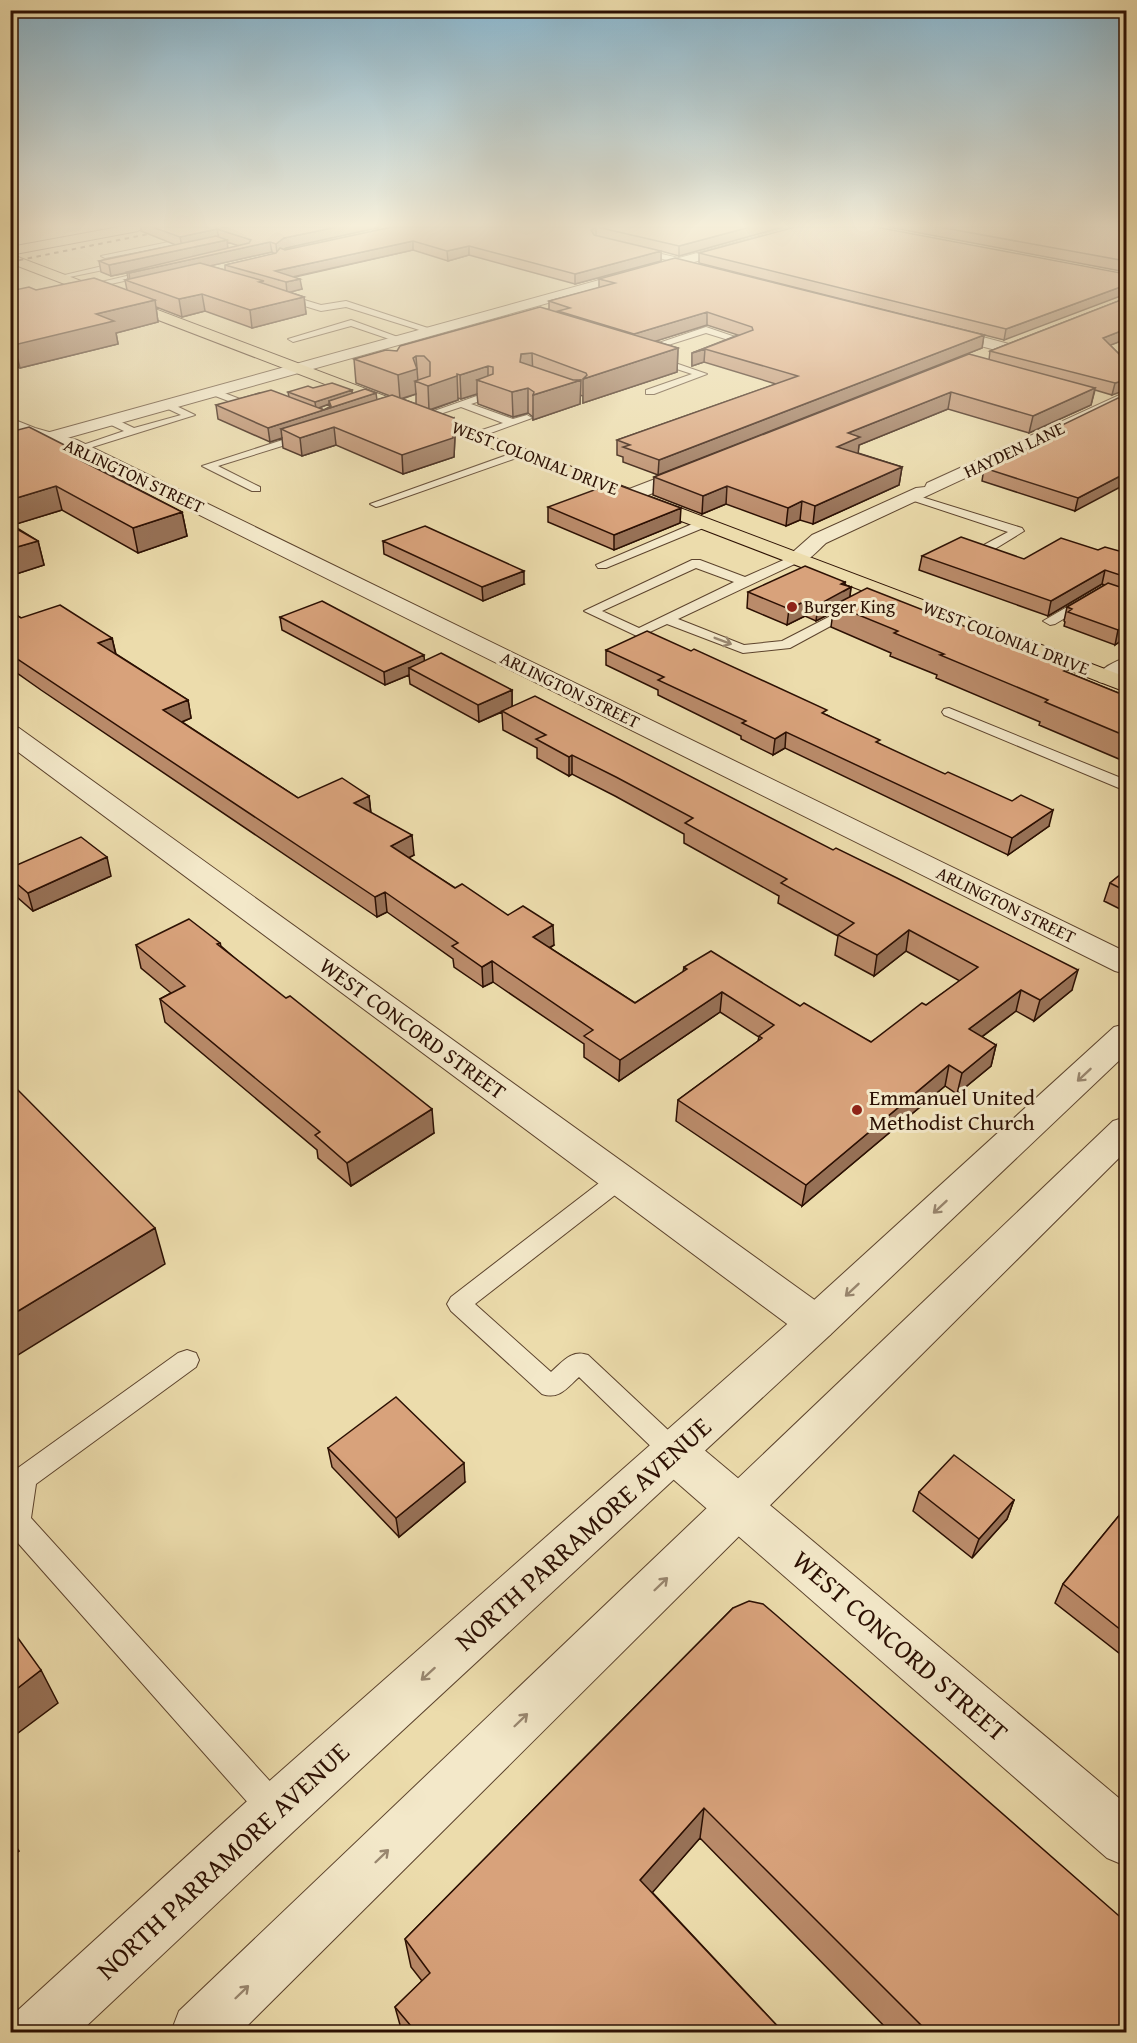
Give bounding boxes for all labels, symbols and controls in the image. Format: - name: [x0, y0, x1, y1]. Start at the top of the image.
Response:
- street label: WEST COLONIAL DRIVE: [448, 413, 622, 502]
- street label: HAYDEN LANE: [959, 414, 1069, 485]
- street label: ARLINGTON STREET: [60, 431, 209, 520]
- place label: Burger King: [804, 593, 895, 620]
- street label: WEST COLONIAL DRIVE: [919, 593, 1093, 682]
- marker: Burger King: [785, 600, 799, 614]
- one-way arrow: [713, 636, 731, 647]
- street label: ARLINGTON STREET: [496, 644, 645, 735]
- street label: ARLINGTON STREET: [932, 859, 1081, 950]
- street label: WEST CONCORD STREET: [313, 949, 513, 1107]
- one-way arrow: [1076, 1068, 1091, 1082]
- place label: Emmanuel United Methodist Church: [869, 1081, 1035, 1138]
- marker: Emmanuel United Methodist Church: [850, 1103, 864, 1117]
- one-way arrow: [933, 1200, 948, 1214]
- one-way arrow: [844, 1282, 859, 1297]
- street label: NORTH PARRAMORE AVENUE: [445, 1407, 720, 1660]
- street label: WEST CONCORD STREET: [784, 1540, 1018, 1751]
- one-way arrow: [654, 1576, 669, 1591]
- one-way arrow: [421, 1667, 436, 1681]
- one-way arrow: [514, 1712, 529, 1727]
- street label: NORTH PARRAMORE AVENUE: [87, 1732, 358, 1989]
- one-way arrow: [374, 1848, 389, 1863]
- one-way arrow: [234, 1984, 249, 1999]

